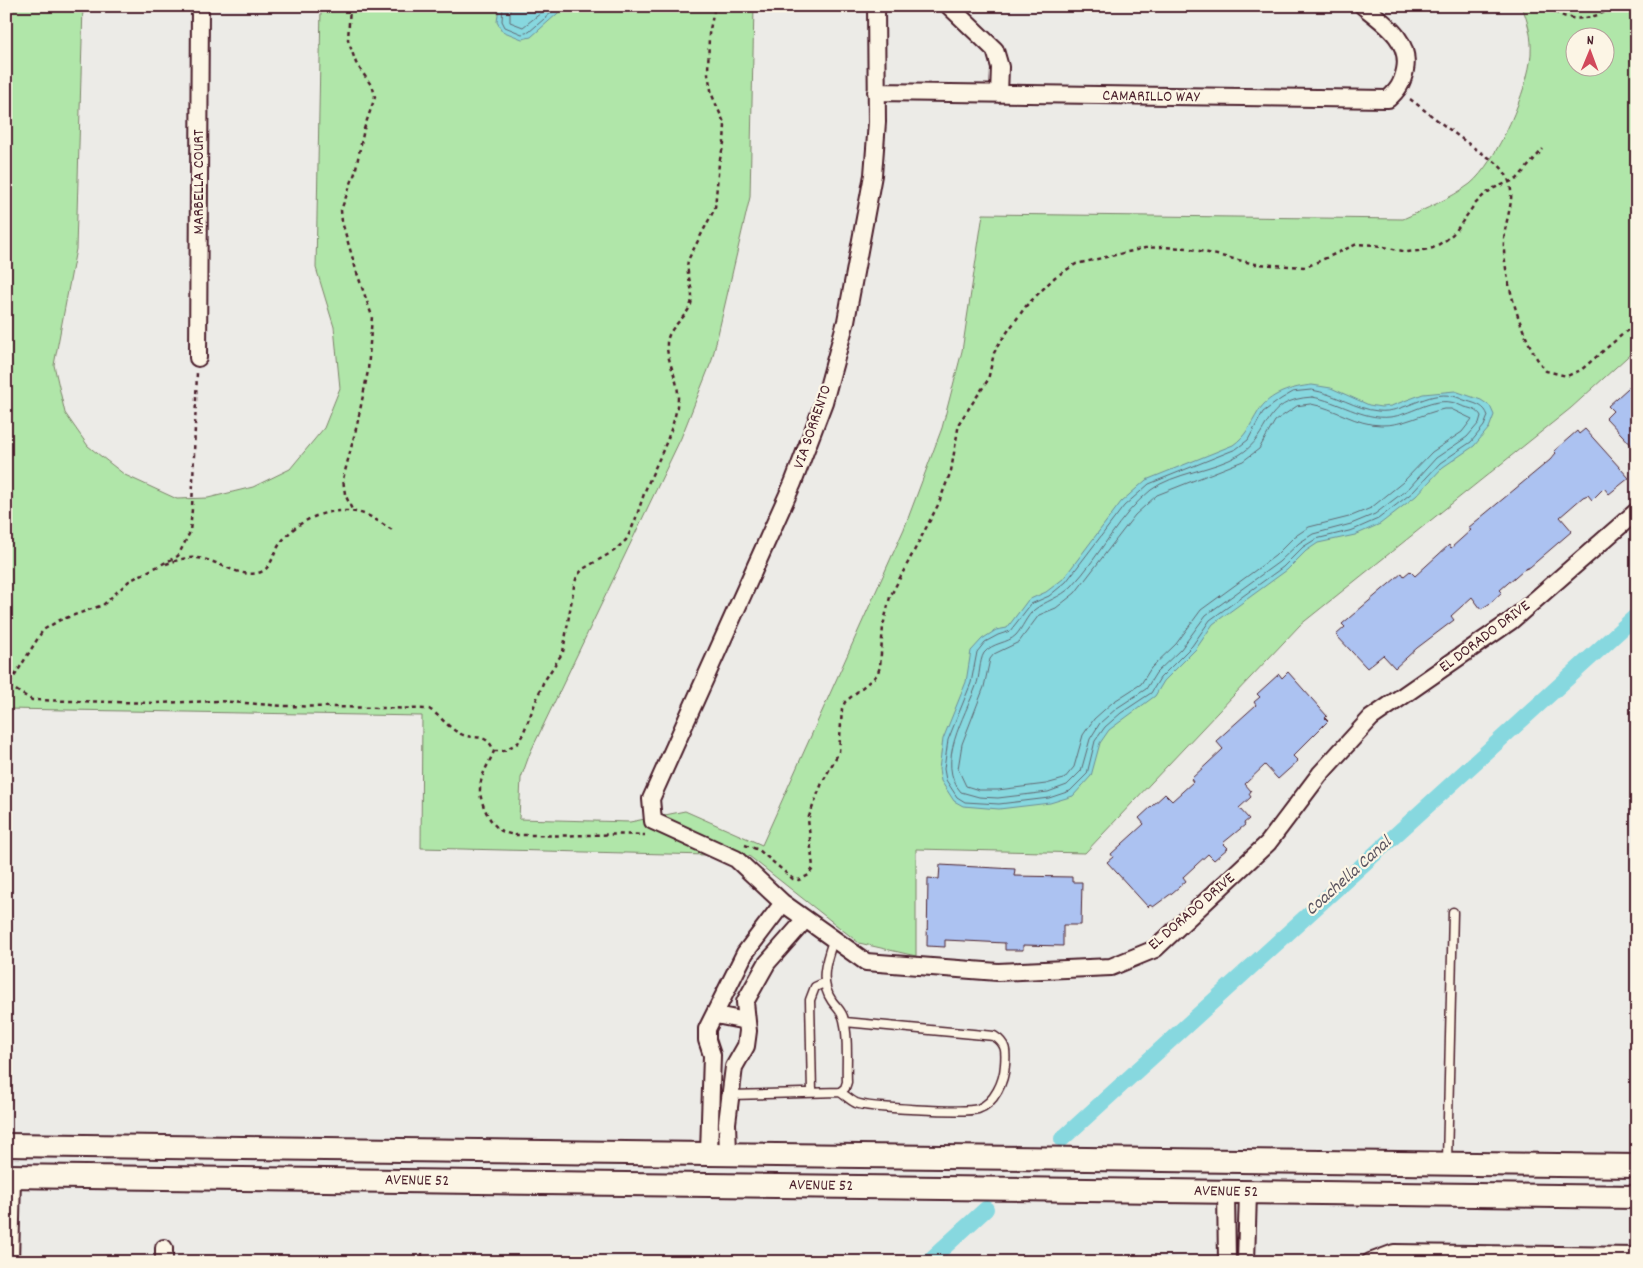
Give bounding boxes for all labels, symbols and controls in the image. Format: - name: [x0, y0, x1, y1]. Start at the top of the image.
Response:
- north arrow: [1566, 28, 1616, 78]
- text: N: [1587, 31, 1594, 51]
- street label: CAMARILLO WAY: [1102, 85, 1201, 109]
- street label: MARBELLA COURT: [188, 129, 211, 235]
- street label: VIA SORRENTO: [788, 382, 838, 472]
- street label: EL DORADO DRIVE: [1435, 595, 1536, 679]
- water label: Coachella Canal: [1300, 830, 1399, 923]
- street label: EL DORADO DRIVE: [1144, 867, 1241, 956]
- street label: AVENUE 52: [384, 1169, 450, 1193]
- street label: AVENUE 52: [788, 1174, 854, 1198]
- street label: AVENUE 52: [1193, 1180, 1259, 1204]

